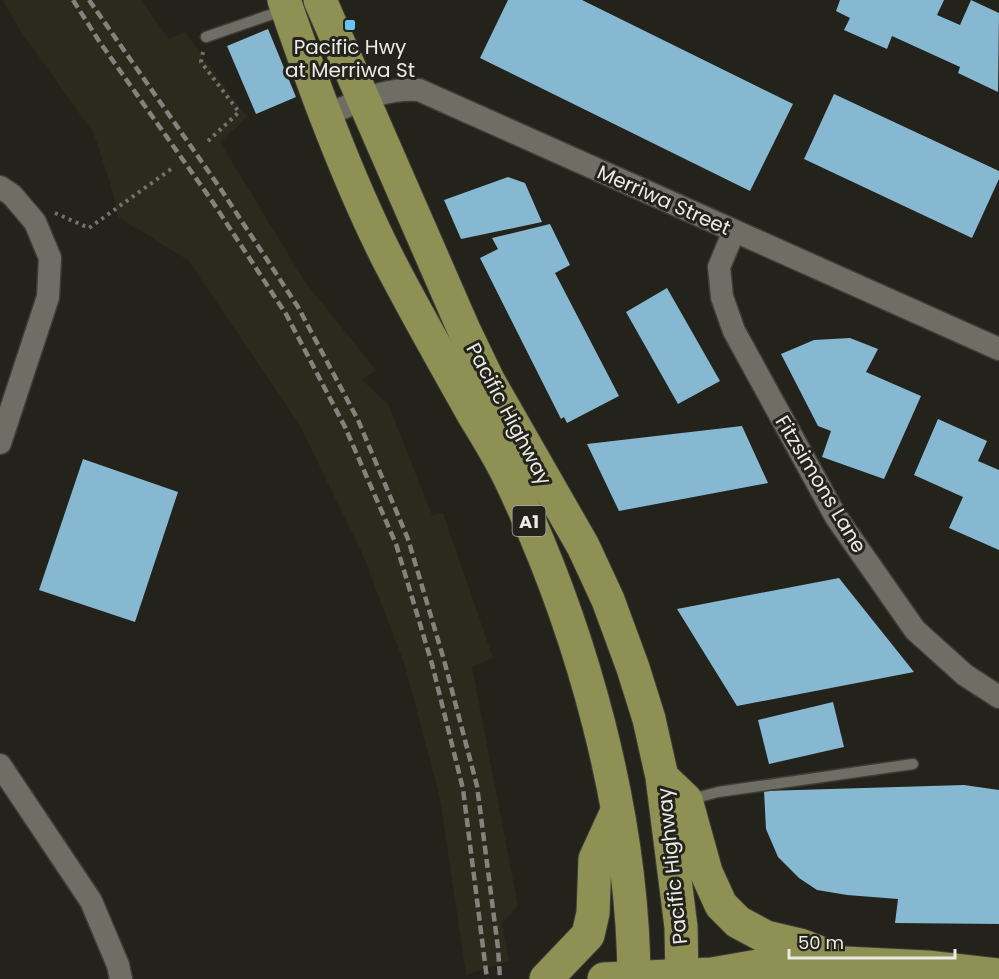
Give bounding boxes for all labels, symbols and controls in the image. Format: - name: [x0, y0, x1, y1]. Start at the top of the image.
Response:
- marker: Pacific Hwy at Merriwa St: [343, 18, 357, 32]
- place label: Pacific Hwy at Merriwa St: [285, 33, 415, 84]
- street label: Merriwa Street: [593, 158, 735, 242]
- street label: Pacific Highway: [460, 338, 558, 490]
- street label: Fitzsimons Lane: [769, 410, 873, 558]
- road number: A1: [512, 506, 546, 536]
- street label: Pacific Highway: [650, 786, 694, 946]
- scale bar: [789, 922, 956, 960]
- text: 50 m: [798, 930, 844, 955]

